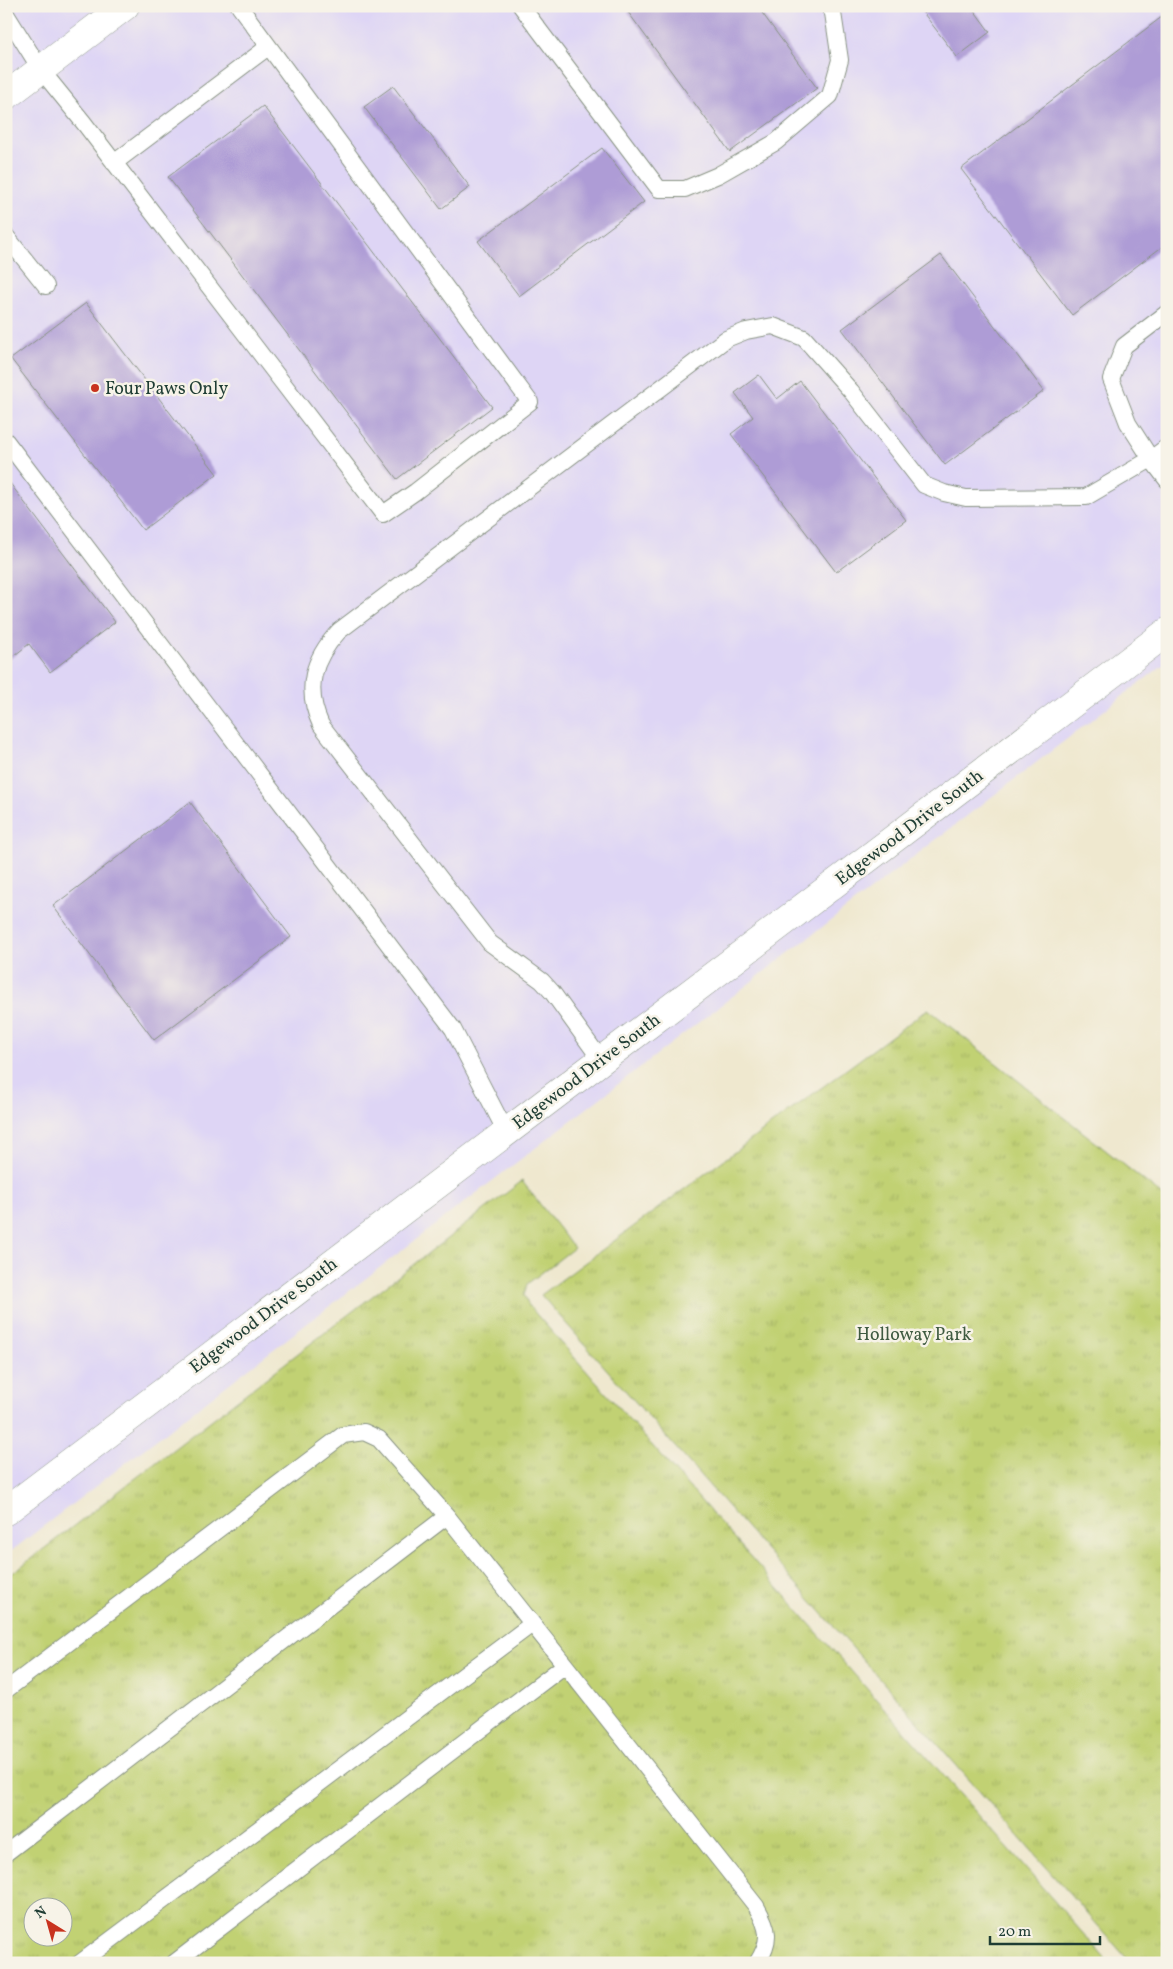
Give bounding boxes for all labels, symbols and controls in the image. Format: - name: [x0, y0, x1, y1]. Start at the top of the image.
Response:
- place label: Four Paws Only: [105, 377, 228, 402]
- marker: Four Paws Only: [89, 382, 101, 394]
- street label: Edgewood Drive South: [831, 764, 989, 892]
- street label: Edgewood Drive South: [508, 1008, 666, 1136]
- street label: Edgewood Drive South: [185, 1252, 343, 1380]
- park label: Holloway Park: [856, 1323, 972, 1348]
- north arrow: [22, 1896, 72, 1946]
- text: N: [31, 1902, 51, 1923]
- scale bar: [990, 1914, 1100, 1946]
- text: 20 m: [998, 1922, 1031, 1943]

